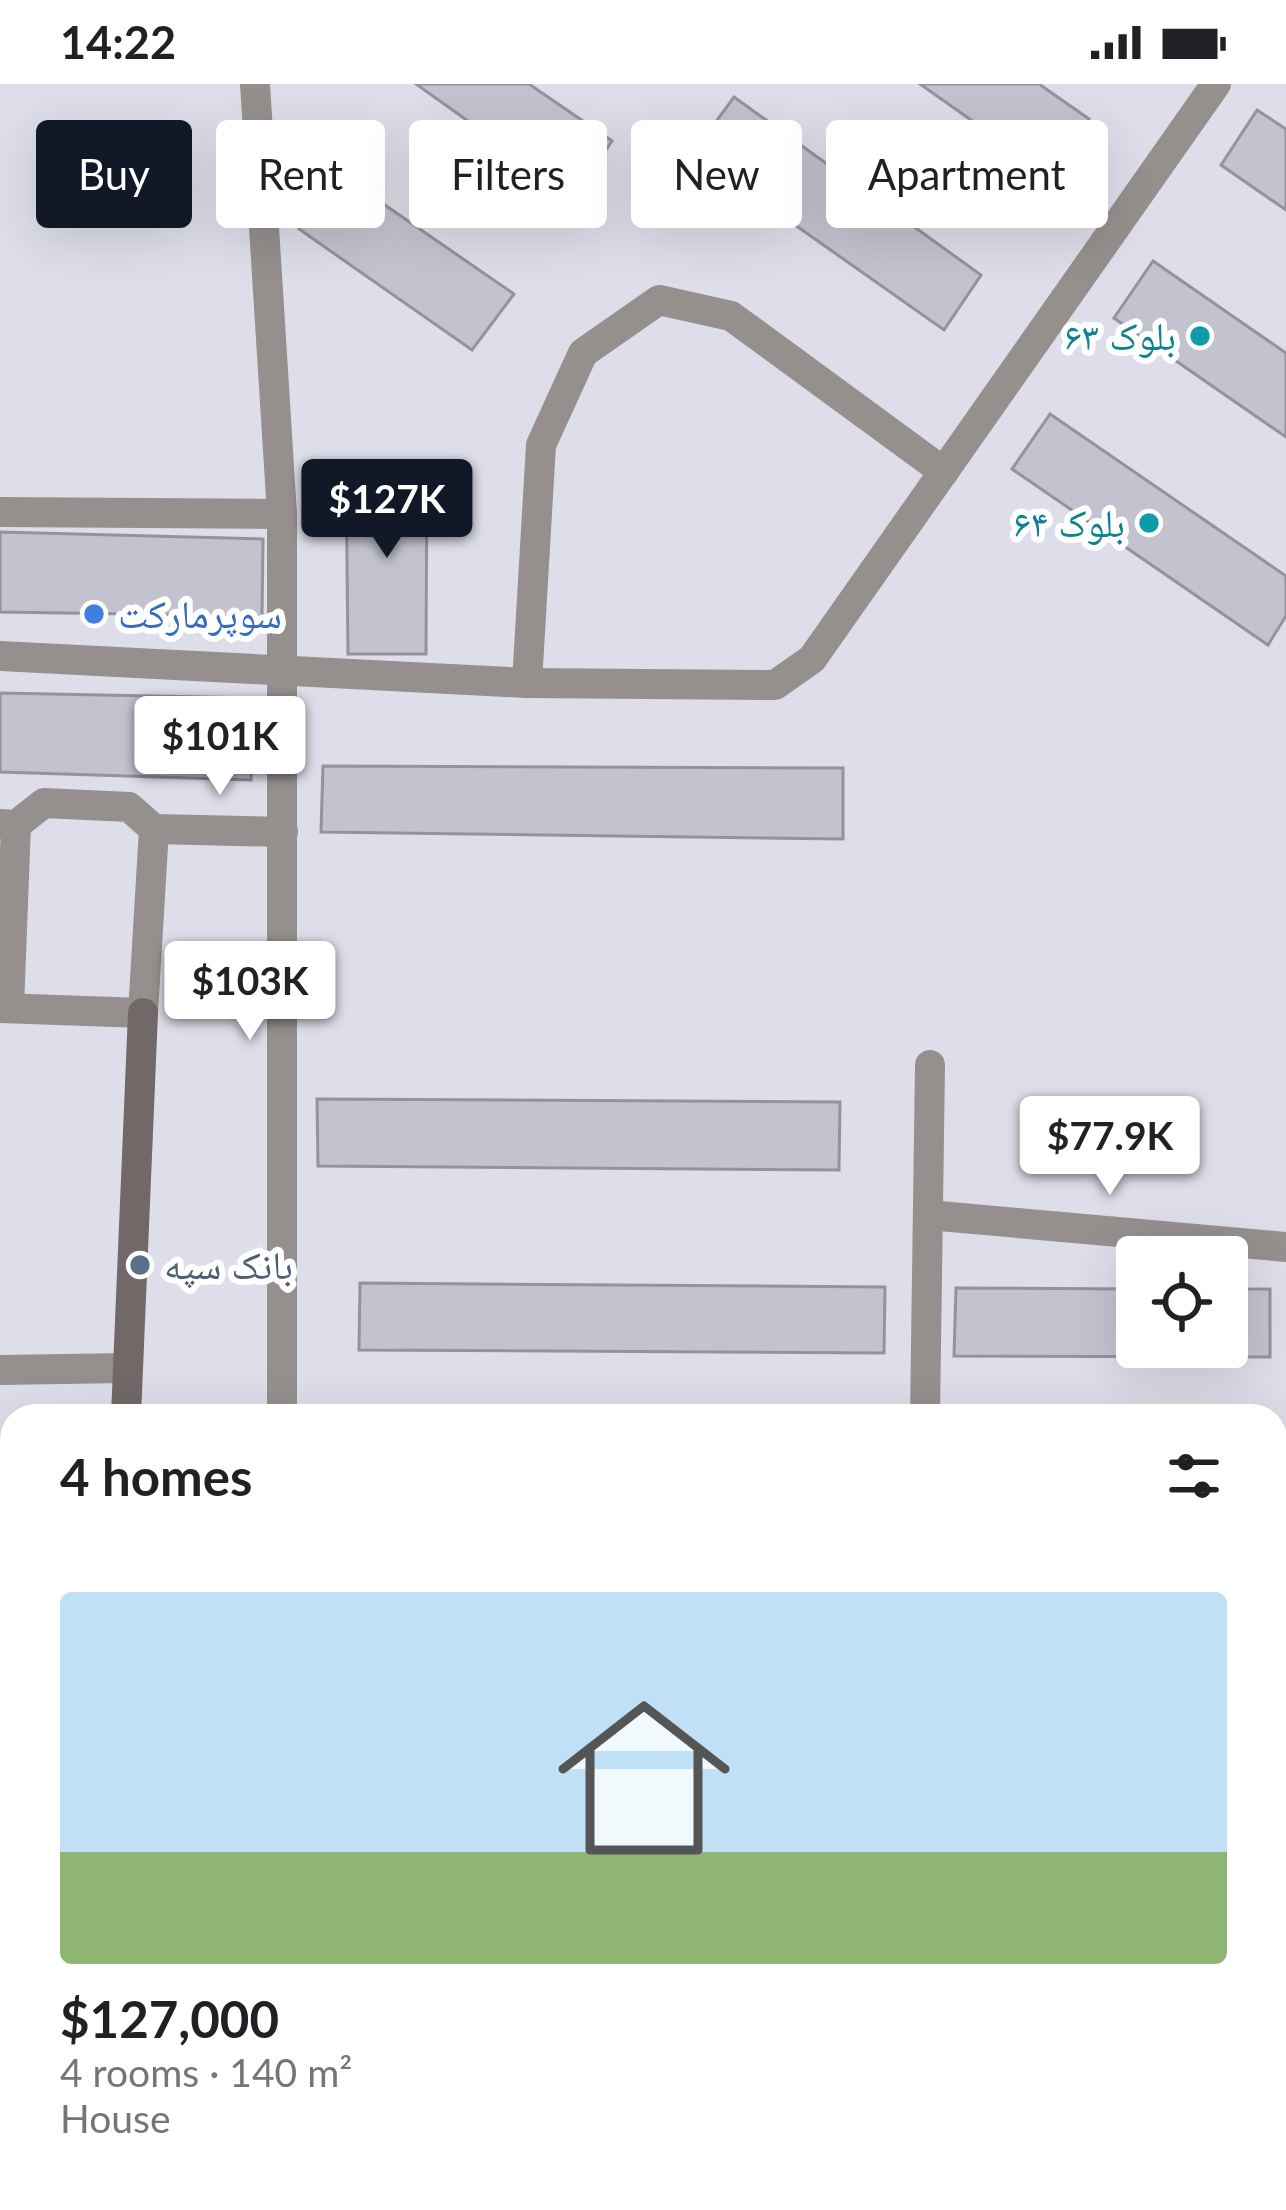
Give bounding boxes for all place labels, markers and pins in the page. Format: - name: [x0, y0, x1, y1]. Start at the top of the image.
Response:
- place label: بلوک ۶۳: [1064, 312, 1176, 358]
- marker: بلوک ۶۳: [1187, 323, 1213, 349]
- pin: $127K: [303, 459, 471, 561]
- place label: بلوک ۶۴: [1013, 499, 1125, 545]
- marker: بلوک ۶۴: [1136, 510, 1162, 536]
- place label: سوپرمارکت: [118, 590, 282, 638]
- marker: سوپرمارکت: [81, 601, 107, 627]
- pin: $101K: [136, 696, 304, 798]
- pin: $103K: [166, 941, 334, 1043]
- pin: $77.9K: [1012, 1096, 1208, 1198]
- place label: بانک سپه: [164, 1241, 293, 1289]
- marker: بانک سپه: [127, 1252, 153, 1278]

